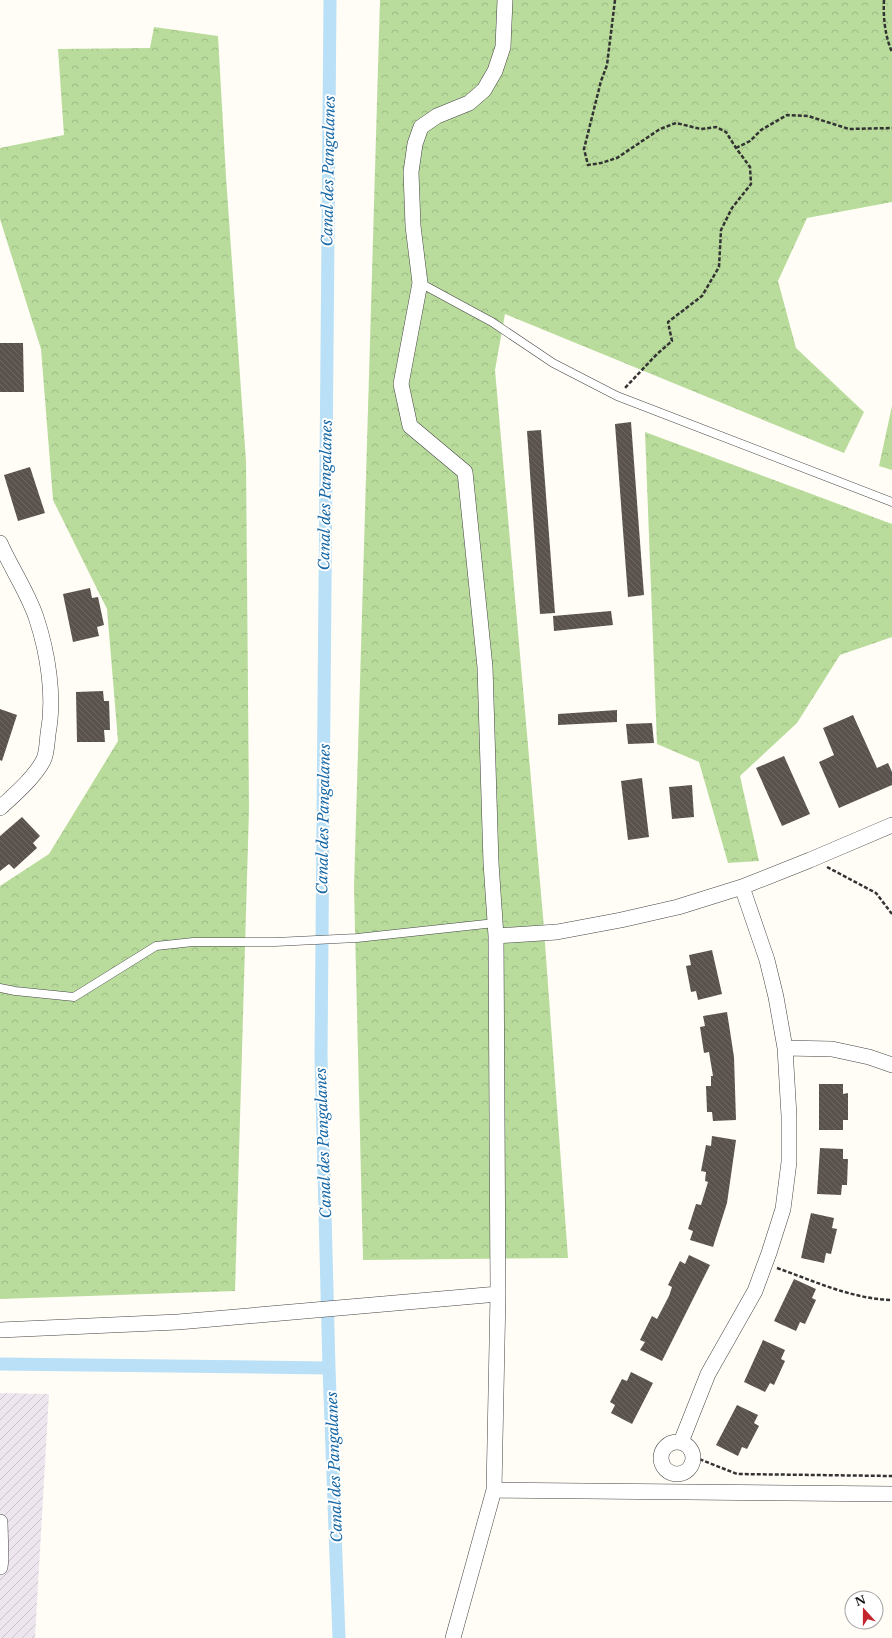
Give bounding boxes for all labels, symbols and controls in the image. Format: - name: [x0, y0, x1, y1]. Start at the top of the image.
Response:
- water label: Canal des Pangalanes: [317, 95, 339, 247]
- water label: Canal des Pangalanes: [314, 419, 336, 571]
- water label: Canal des Pangalanes: [312, 743, 334, 895]
- water label: Canal des Pangalanes: [311, 1067, 335, 1219]
- water label: Canal des Pangalanes: [322, 1391, 346, 1543]
- north arrow: [844, 1590, 884, 1630]
- text: N: [853, 1592, 868, 1609]

